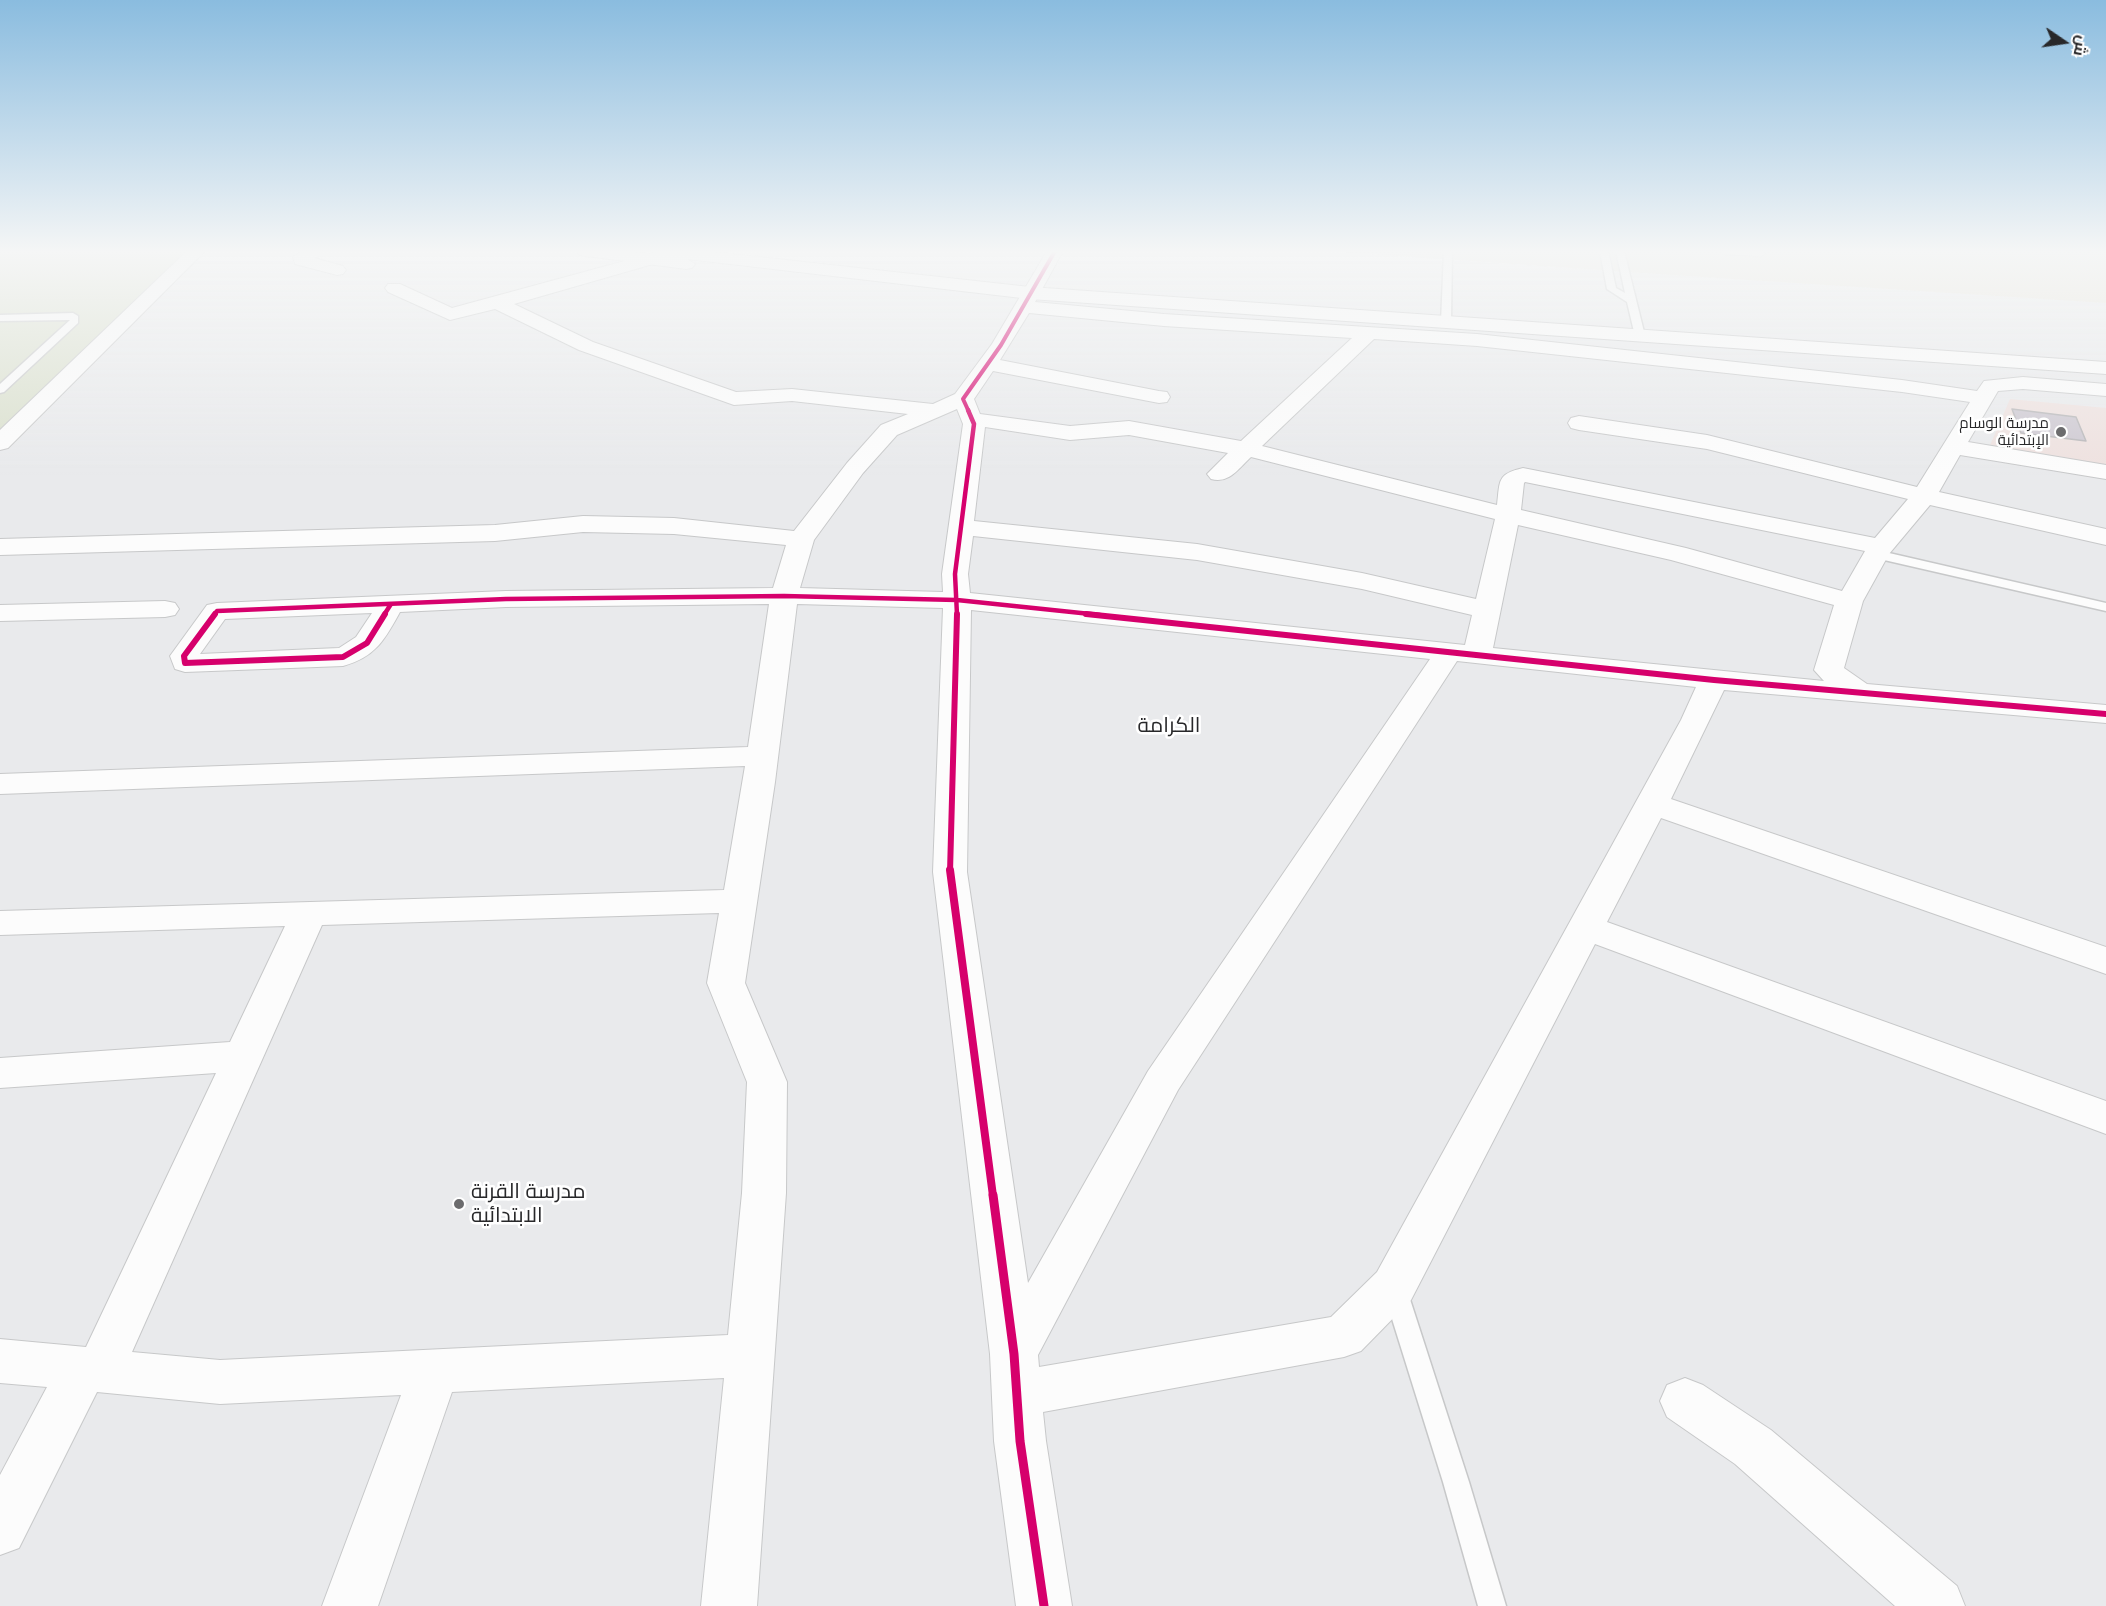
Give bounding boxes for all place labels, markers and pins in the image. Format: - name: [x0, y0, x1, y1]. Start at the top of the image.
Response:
- place label: مدرسة الوسام الإبتدائية: [1959, 414, 2049, 449]
- marker: مدرسة الوسام الإبتدائية: [2054, 425, 2068, 439]
- place label: مدرسة القرنة الابتدائية: [471, 1179, 585, 1229]
- marker: مدرسة القرنة الابتدائية: [452, 1197, 466, 1211]

